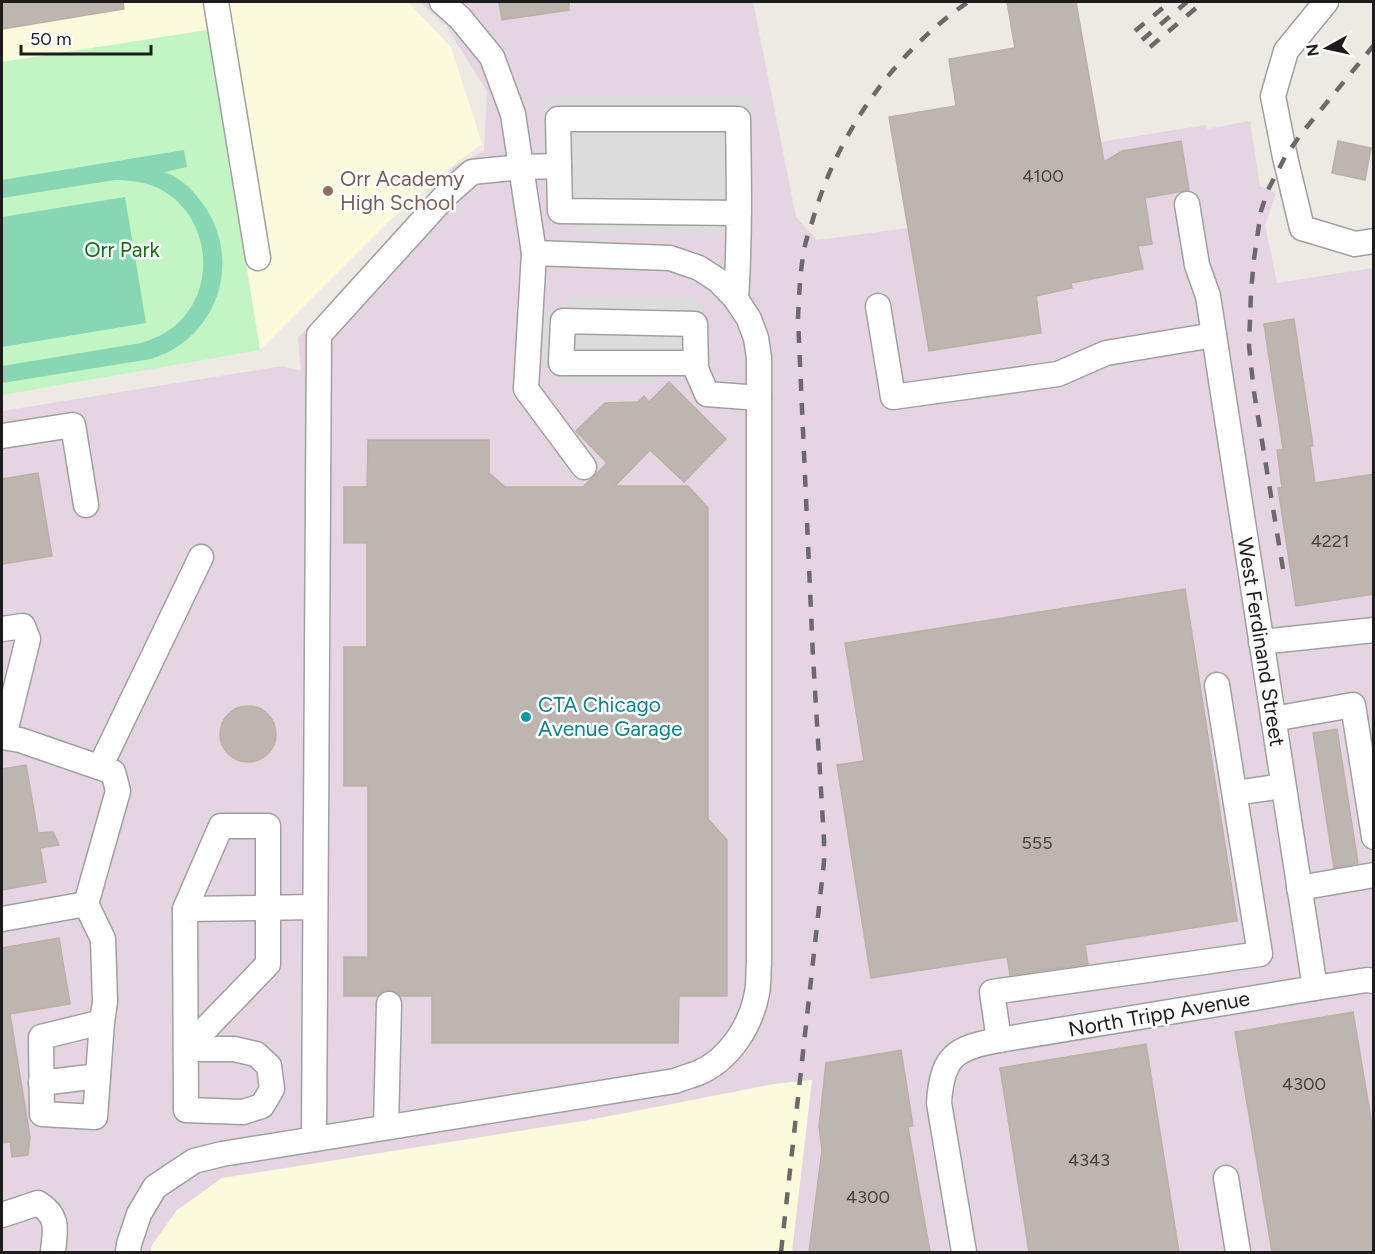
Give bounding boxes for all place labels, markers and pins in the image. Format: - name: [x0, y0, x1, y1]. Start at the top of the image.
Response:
- place label: Orr Academy High School: [340, 166, 464, 215]
- marker: Orr Academy High School: [321, 184, 335, 198]
- place label: CTA Chicago Avenue Garage: [538, 692, 682, 741]
- marker: CTA Chicago Avenue Garage: [519, 710, 533, 724]

